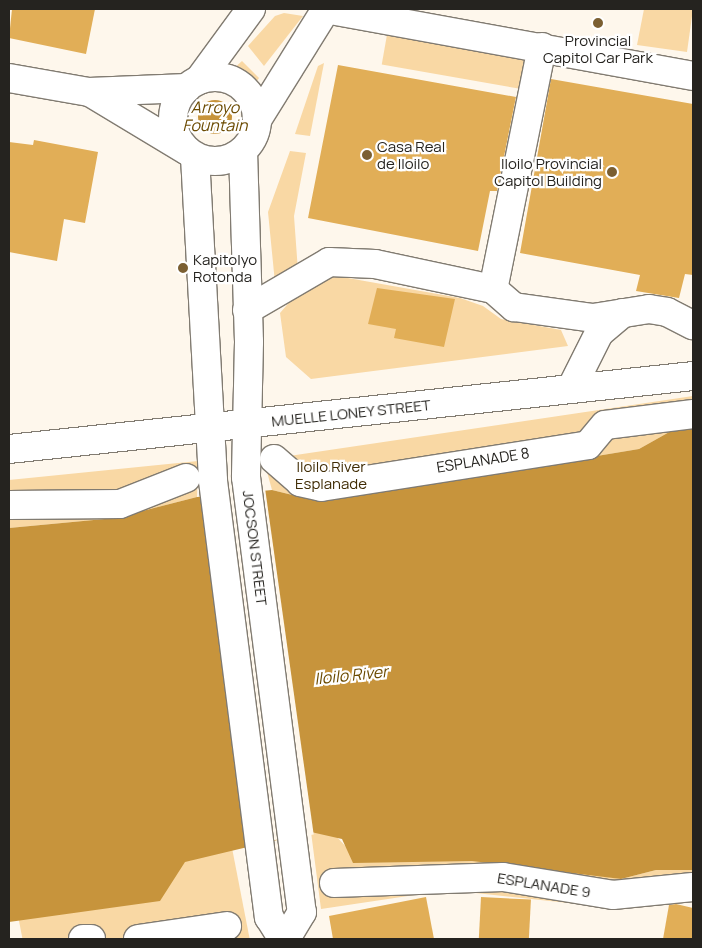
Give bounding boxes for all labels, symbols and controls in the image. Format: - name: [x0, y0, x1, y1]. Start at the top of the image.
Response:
- marker: Provincial Capitol Car Park: [592, 17, 604, 29]
- place label: Provincial Capitol Car Park: [543, 31, 653, 66]
- water label: Arroyo Fountain: [183, 97, 247, 135]
- place label: Casa Real de Iloilo: [377, 137, 445, 172]
- marker: Casa Real de Iloilo: [361, 149, 373, 161]
- place label: Iloilo Provincial Capitol Building: [494, 154, 602, 189]
- marker: Iloilo Provincial Capitol Building: [606, 166, 618, 178]
- place label: Kapitolyo Rotonda: [193, 250, 257, 285]
- marker: Kapitolyo Rotonda: [177, 262, 189, 274]
- street label: MUELLE LONEY STREET: [270, 396, 432, 430]
- street label: ESPLANADE 8: [435, 444, 531, 476]
- park label: Iloilo River Esplanade: [295, 457, 367, 492]
- street label: JOCSON STREET: [239, 489, 271, 607]
- water label: Iloilo River: [313, 662, 389, 688]
- street label: ESPLANADE 9: [496, 869, 592, 901]

